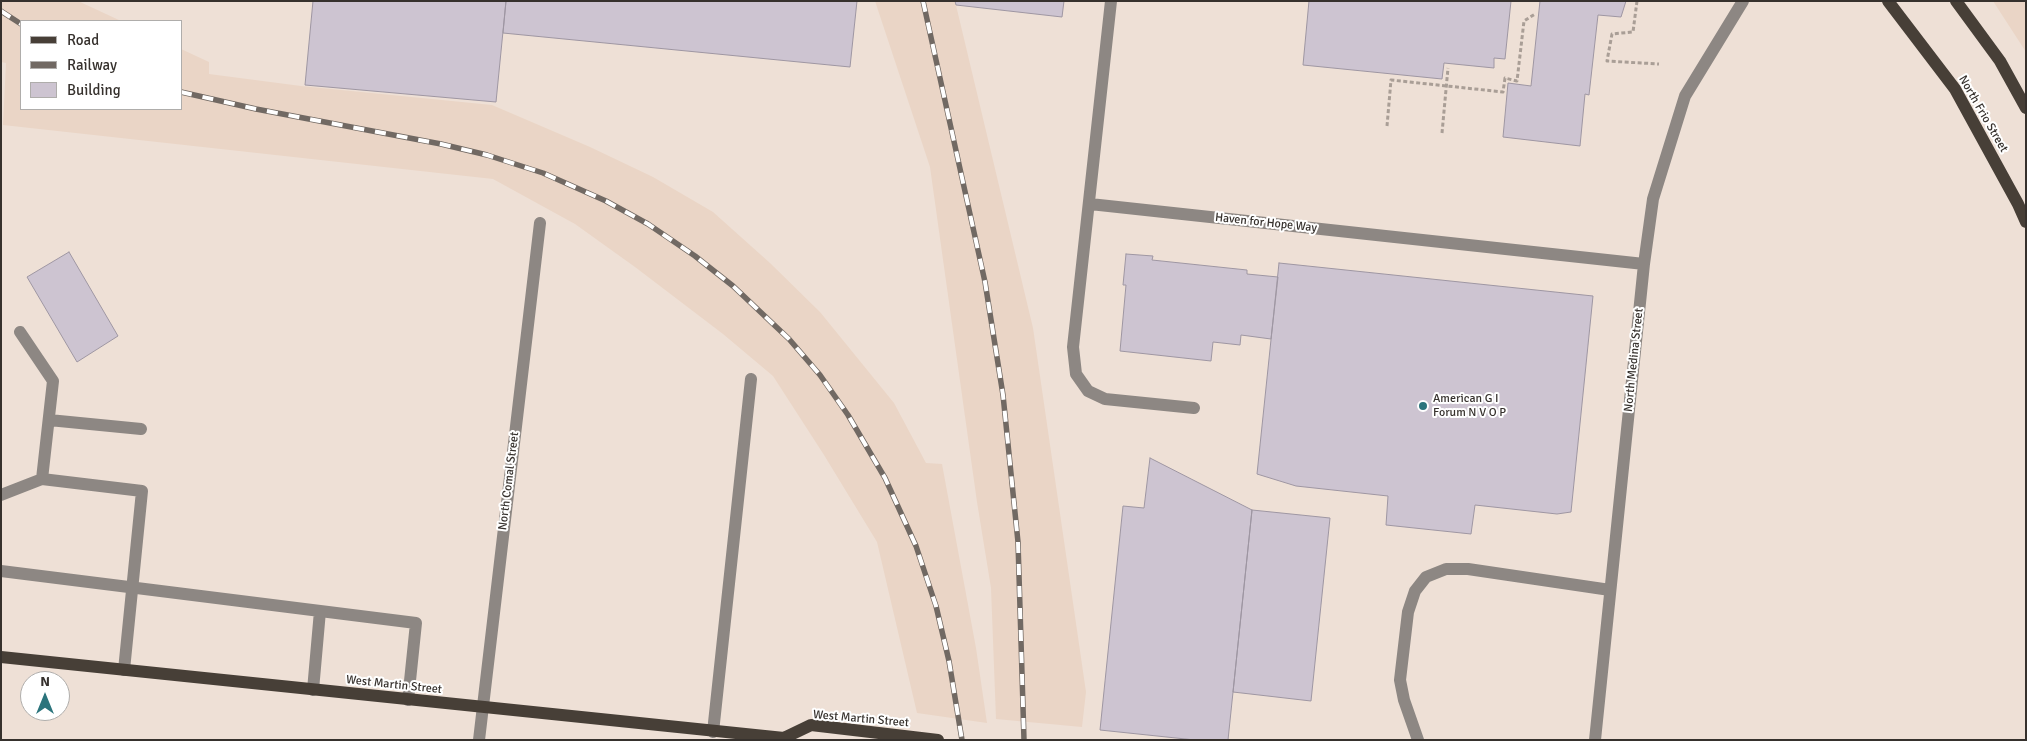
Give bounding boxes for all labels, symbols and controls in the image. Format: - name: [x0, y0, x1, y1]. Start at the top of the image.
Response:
- legend: [20, 20, 182, 110]
- text: Road: [67, 31, 99, 49]
- text: Railway: [67, 56, 117, 74]
- street label: North Frio Street: [1955, 73, 2011, 155]
- text: Building: [67, 81, 121, 99]
- street label: Haven for Hope Way: [1214, 210, 1318, 236]
- street label: North Medina Street: [1621, 307, 1647, 413]
- place label: American G I Forum N V O P: [1433, 392, 1506, 420]
- marker: American G I Forum N V O P: [1417, 400, 1429, 412]
- street label: North Comal Street: [496, 431, 522, 531]
- north arrow: [20, 671, 70, 721]
- text: N: [40, 673, 50, 690]
- street label: West Martin Street: [345, 673, 443, 697]
- street label: West Martin Street: [812, 708, 910, 730]

